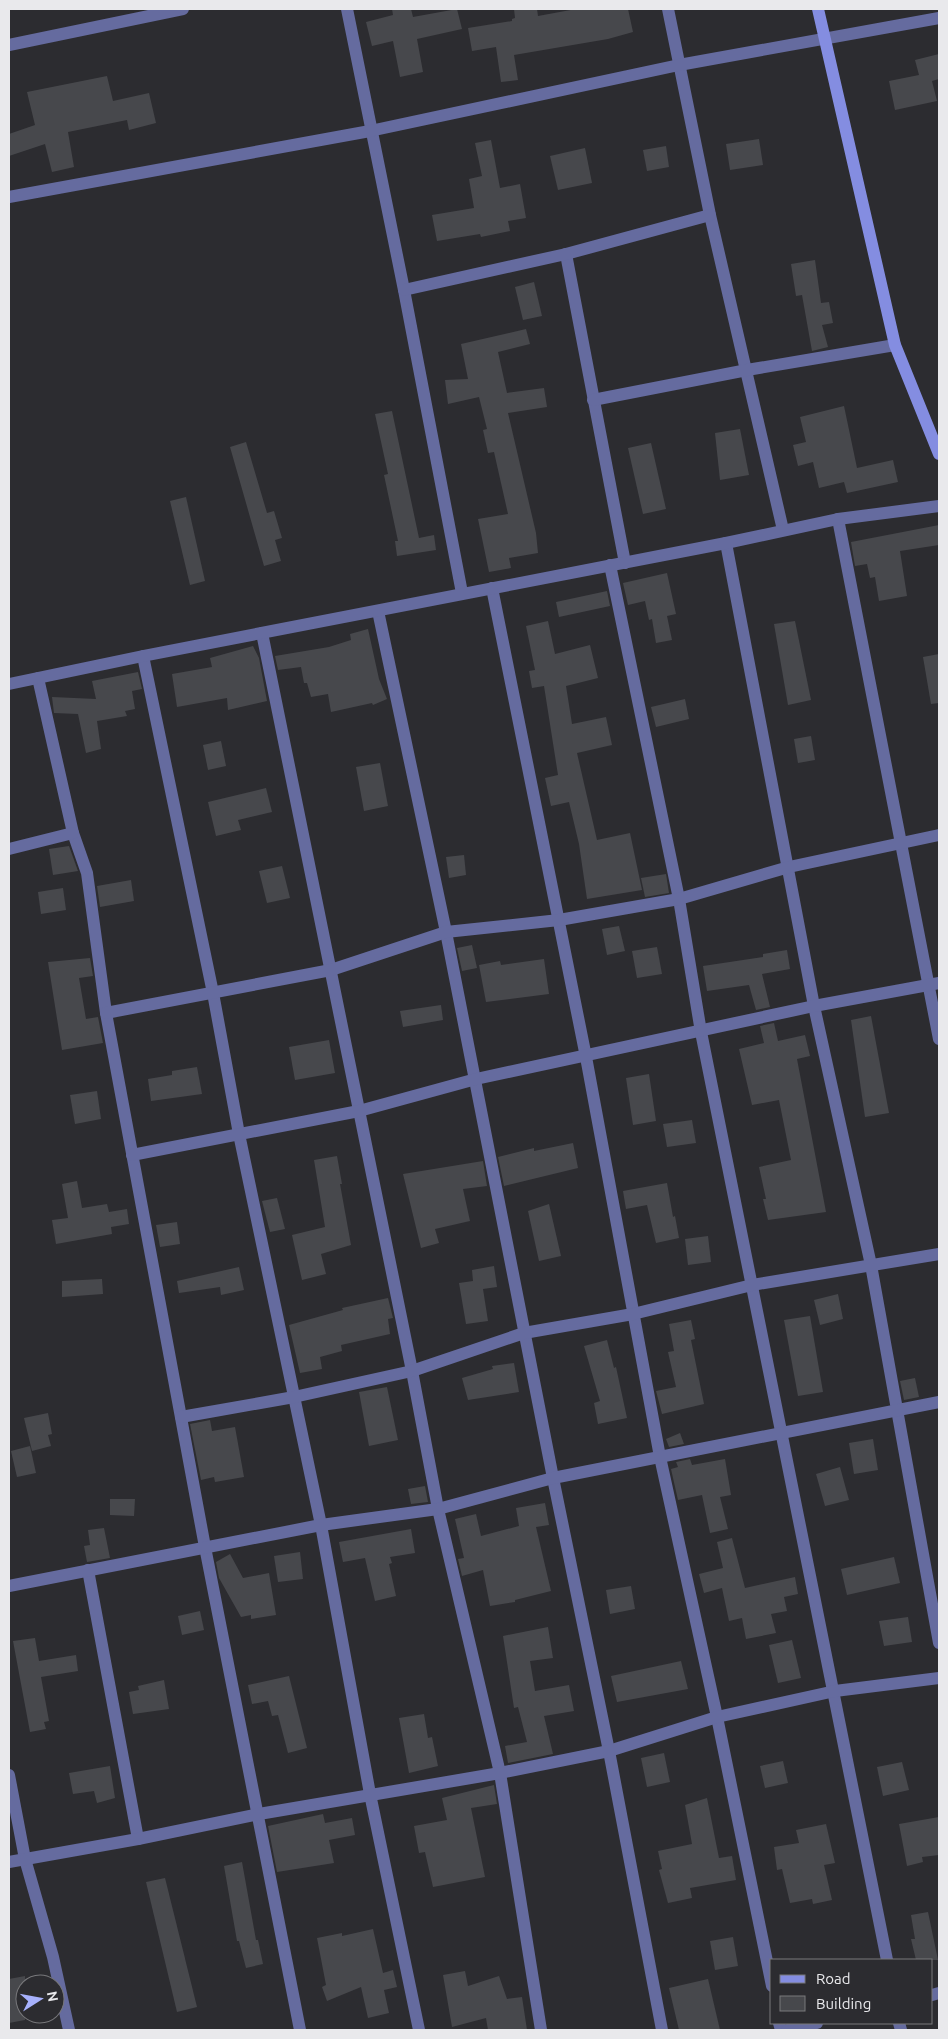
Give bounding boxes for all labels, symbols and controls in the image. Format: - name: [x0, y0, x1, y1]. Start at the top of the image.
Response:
- legend: [770, 1959, 933, 2024]
- text: Road: [816, 1970, 851, 1987]
- north arrow: [15, 1974, 65, 2024]
- text: N: [44, 1990, 62, 2003]
- text: Building: [816, 1995, 871, 2012]

